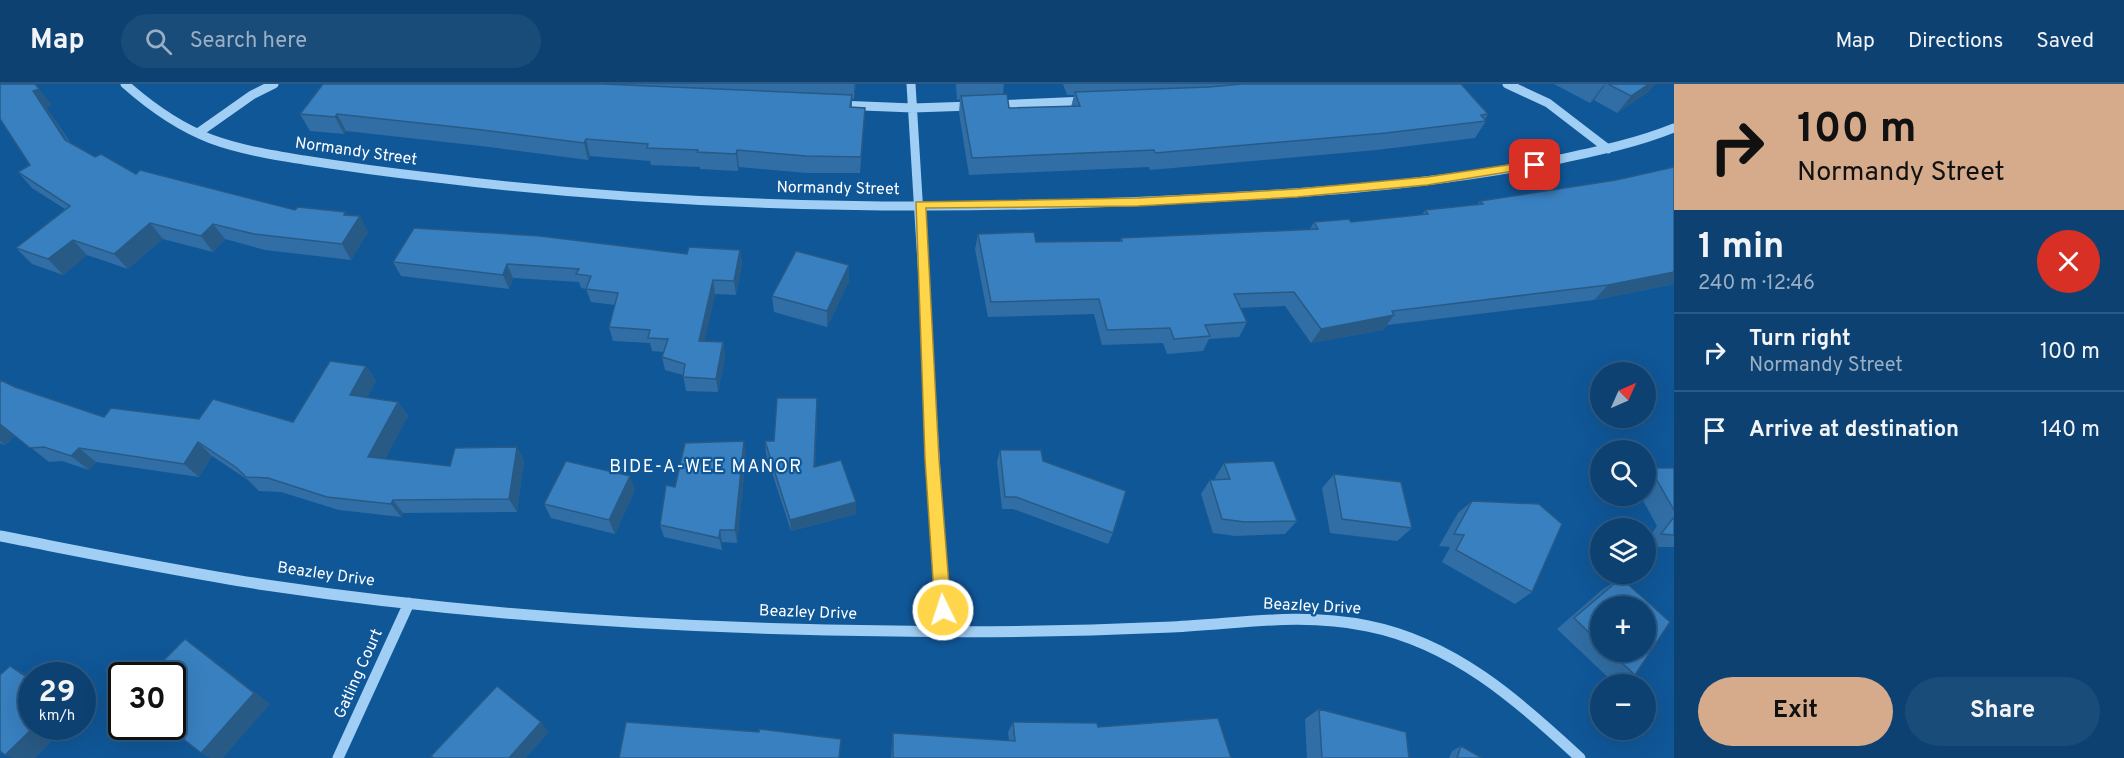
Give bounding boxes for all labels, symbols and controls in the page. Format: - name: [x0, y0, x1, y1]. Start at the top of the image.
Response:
- search box: [121, 14, 541, 68]
- text: Map: [30, 23, 85, 59]
- icon: search: [142, 25, 175, 58]
- text: Search here: [190, 28, 307, 55]
- text: Map: [1835, 28, 1875, 55]
- text: Directions: [1908, 28, 2003, 55]
- text: Saved: [2036, 28, 2094, 55]
- text: 100 m: [1797, 104, 1916, 157]
- icon: right: [1698, 108, 1776, 186]
- street label: Normandy Street: [294, 134, 418, 170]
- pin: [1509, 139, 1560, 190]
- icon: arrive: [1518, 148, 1551, 181]
- text: Normandy Street: [1797, 156, 2005, 190]
- street label: Normandy Street: [776, 178, 900, 200]
- text: 1 min: [1698, 225, 1784, 271]
- button: close: [2037, 230, 2100, 293]
- text: 240 m · 12:46: [1698, 271, 1815, 297]
- text: Turn right: [1749, 326, 1851, 353]
- icon: right: [1698, 336, 1731, 369]
- text: 100 m: [2040, 339, 2100, 366]
- text: Normandy Street: [1749, 353, 1903, 379]
- north arrow: [1590, 362, 1656, 428]
- map controls: [1590, 362, 1656, 740]
- icon: arrive: [1698, 414, 1731, 447]
- text: Arrive at destination: [1749, 417, 1959, 444]
- text: 140 m: [2041, 417, 2100, 444]
- button: search: [1590, 440, 1656, 506]
- district label: BIDE-A-WEE MANOR: [609, 456, 803, 479]
- button: layers: [1590, 518, 1656, 584]
- street label: Beazley Drive: [276, 558, 376, 592]
- position arrow: [911, 578, 975, 642]
- street label: Beazley Drive: [1262, 594, 1362, 620]
- button: +: [1590, 596, 1656, 662]
- street label: Beazley Drive: [759, 601, 857, 625]
- street label: Gatling Court: [330, 626, 388, 722]
- speed limit sign: 30: [108, 662, 186, 740]
- button: −: [1590, 674, 1656, 740]
- text: 29: [39, 675, 75, 712]
- button: Exit: [1698, 677, 1893, 746]
- button: Share: [1905, 677, 2100, 746]
- text: km/h: [39, 707, 75, 726]

